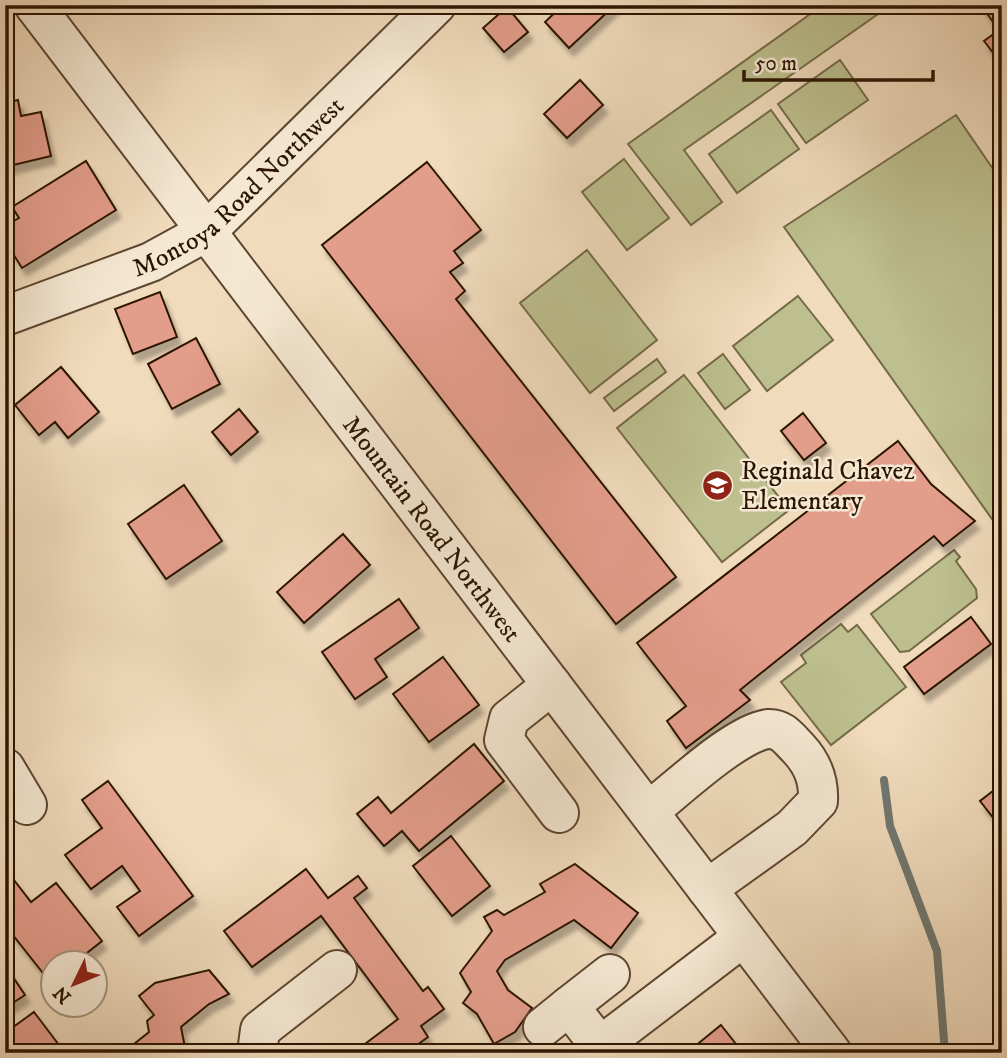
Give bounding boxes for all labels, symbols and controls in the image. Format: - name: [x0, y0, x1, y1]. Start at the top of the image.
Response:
- scale bar: [744, 38, 934, 82]
- text: 50 m: [755, 51, 797, 77]
- street label: Montoya Road Northwest: [128, 90, 352, 285]
- street label: Mountain Road Northwest: [335, 410, 528, 649]
- place label: Reginald Chavez Elementary: [741, 455, 915, 518]
- school or university icon: Reginald Chavez Elementary: [701, 468, 735, 502]
- north arrow: [38, 950, 108, 1020]
- text: N: [49, 981, 76, 1008]

